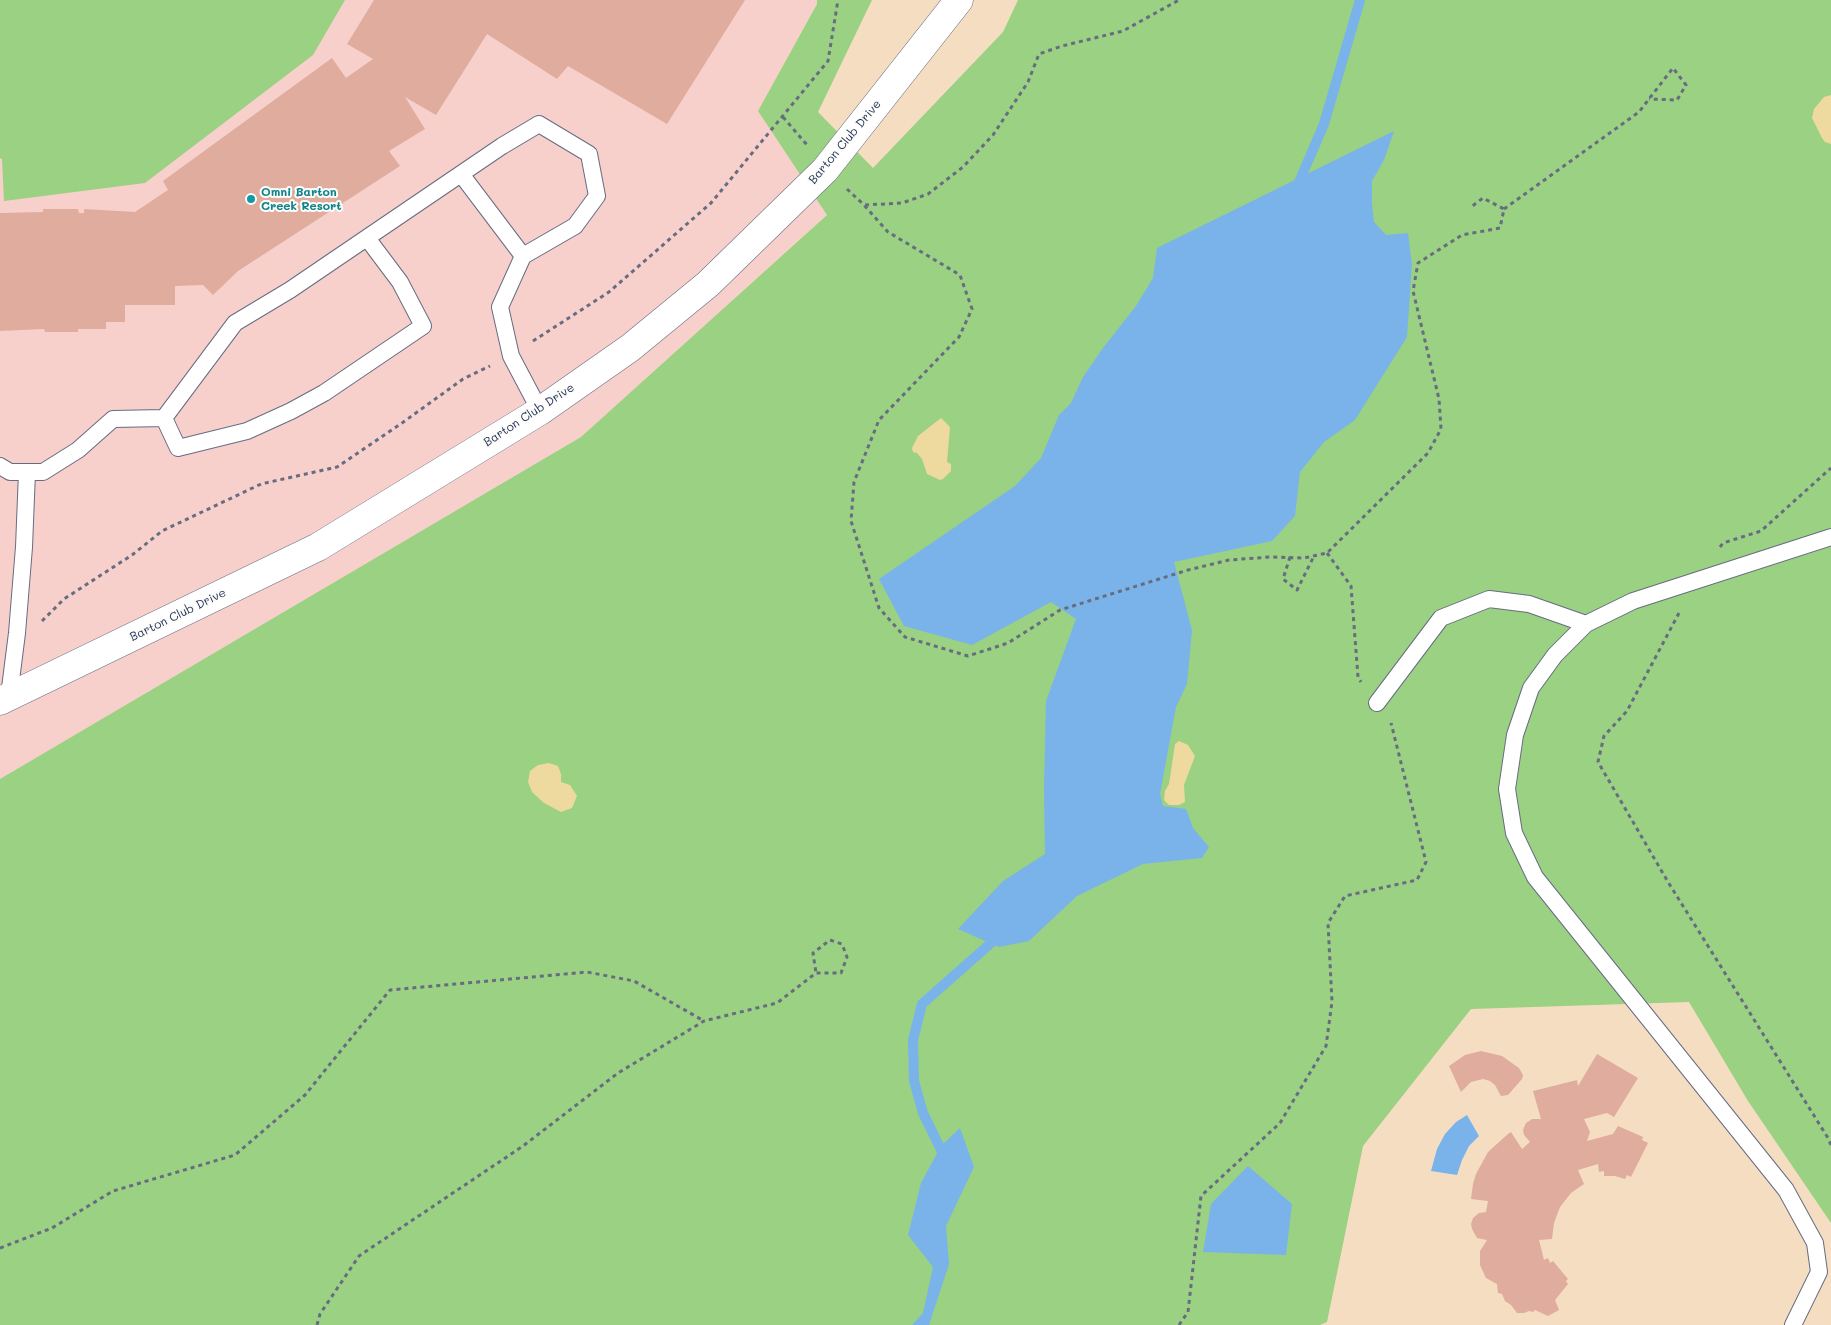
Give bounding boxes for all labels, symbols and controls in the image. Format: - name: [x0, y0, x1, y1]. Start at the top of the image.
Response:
- street label: Barton Club Drive: [806, 97, 884, 187]
- place label: Omni Barton Creek Resort: [261, 185, 342, 213]
- marker: Omni Barton Creek Resort: [245, 193, 257, 205]
- street label: Barton Club Drive: [481, 380, 577, 450]
- street label: Barton Club Drive: [128, 585, 228, 645]

